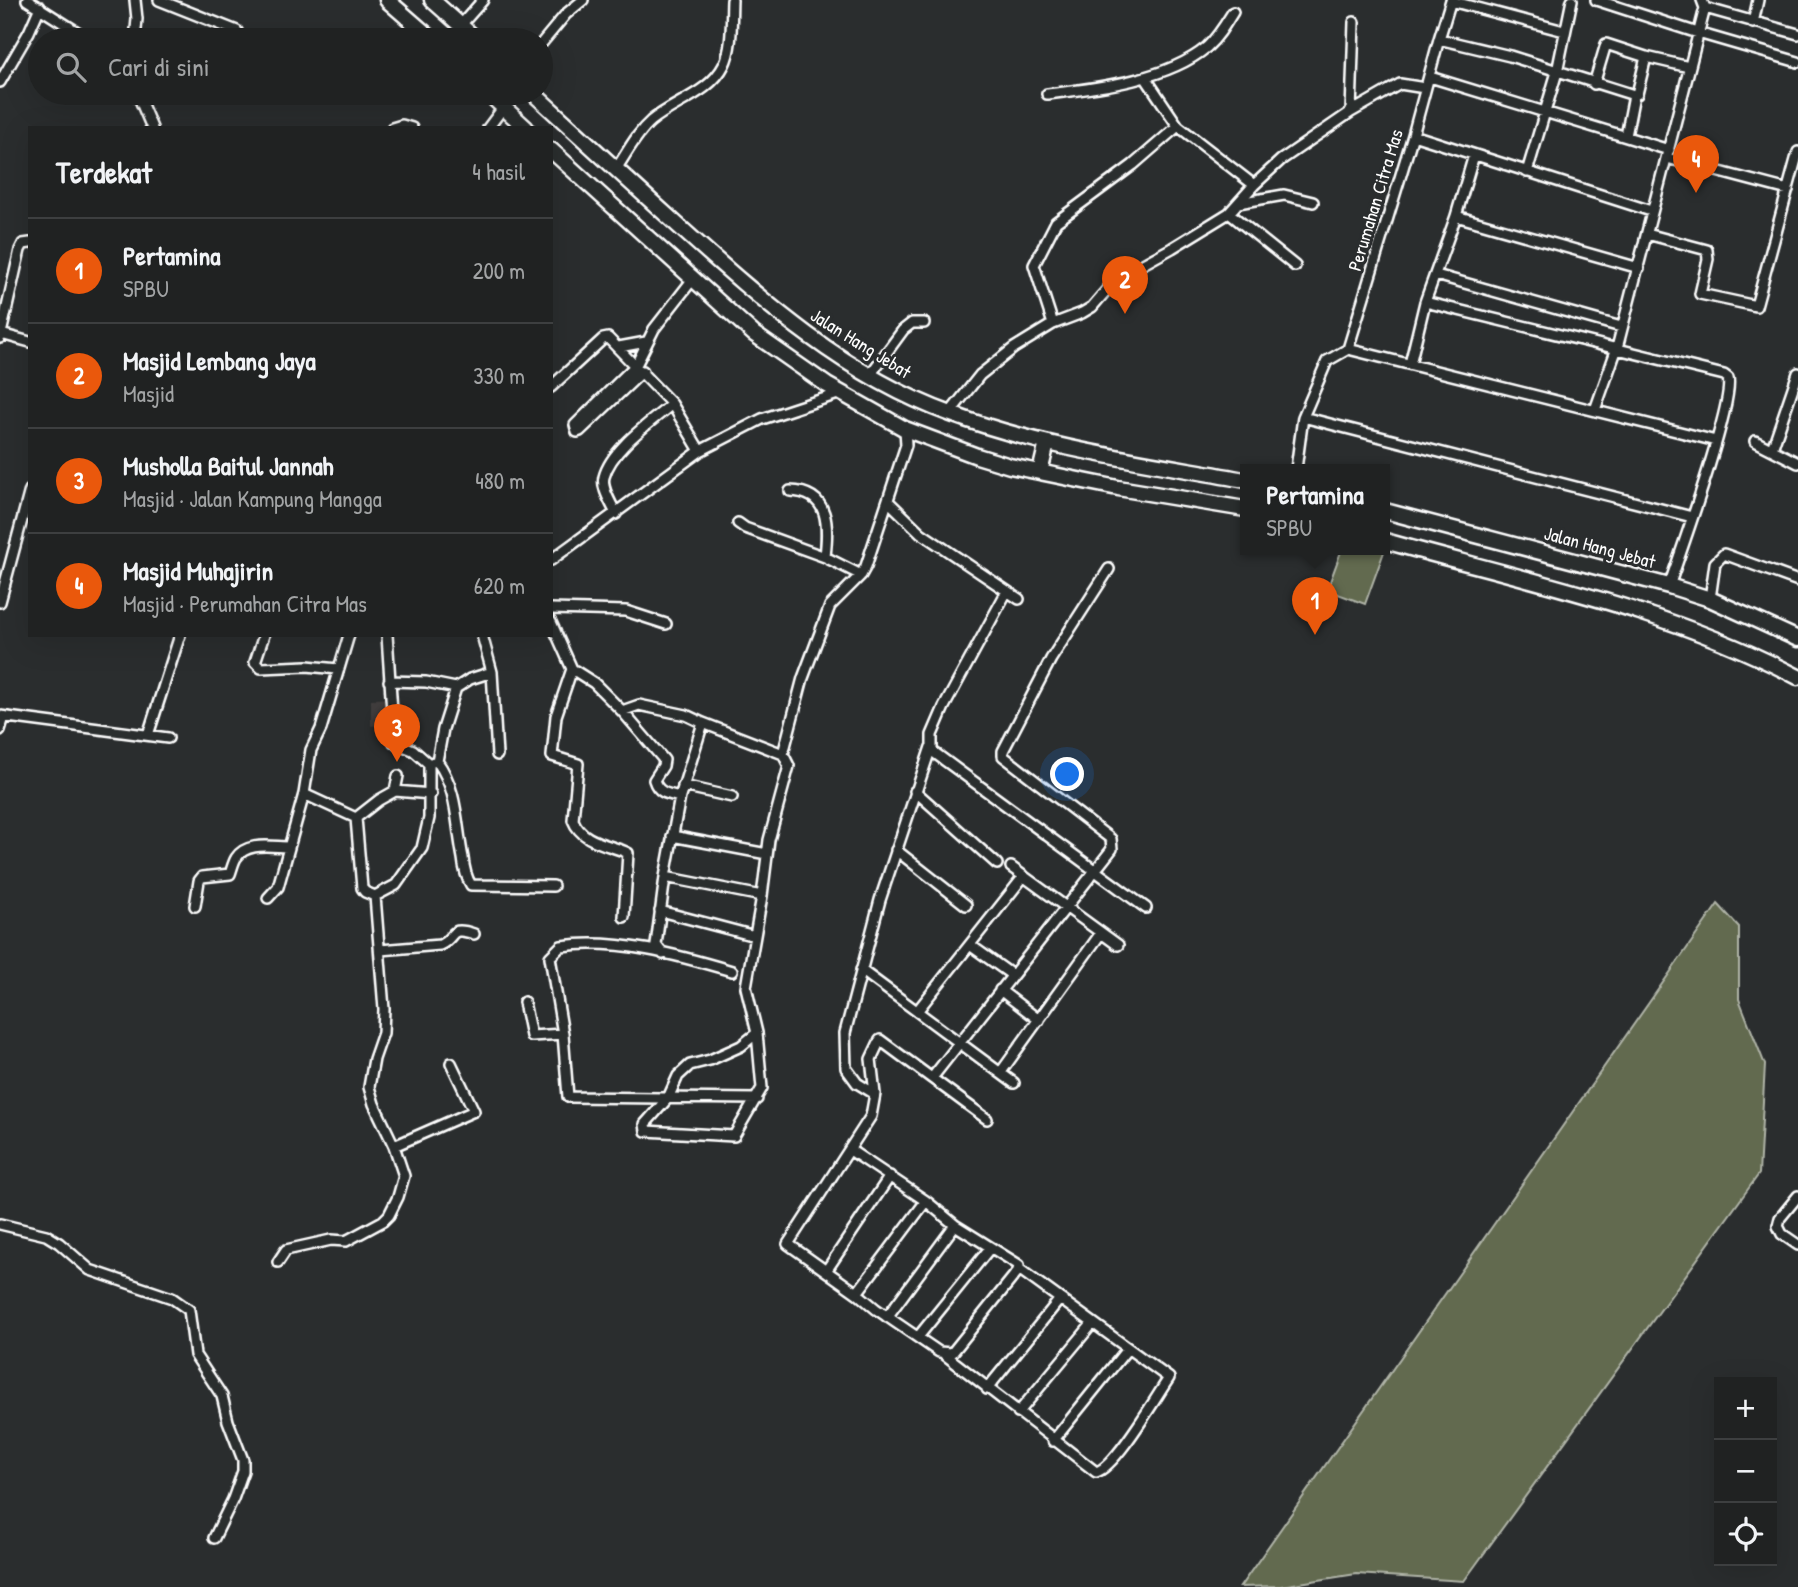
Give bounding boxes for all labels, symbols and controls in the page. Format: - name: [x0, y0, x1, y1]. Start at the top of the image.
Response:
- search box: [28, 28, 553, 105]
- icon: search: [52, 48, 90, 86]
- text: Cari di sini: [108, 49, 210, 84]
- street label: Perumahan Citra Mas: [1341, 126, 1409, 274]
- pin: 4: [1673, 135, 1719, 193]
- text: Terdekat: [56, 152, 152, 192]
- text: 4 hasil: [472, 156, 525, 187]
- text: Pertamina: [123, 238, 220, 273]
- text: 1: [75, 255, 83, 286]
- text: 200 m: [473, 255, 525, 286]
- pin: 2: [1102, 256, 1148, 314]
- text: SPBU: [123, 273, 169, 304]
- street label: Jalan Hang Jebat: [806, 302, 917, 384]
- text: Masjid Lembang Jaya: [123, 343, 316, 378]
- text: 2: [74, 360, 84, 391]
- text: 330 m: [473, 360, 525, 391]
- text: Masjid: [123, 378, 174, 409]
- text: Musholla Baitul Jannah: [123, 448, 334, 483]
- popup: [1240, 464, 1390, 555]
- text: 3: [74, 465, 84, 496]
- text: 480 m: [475, 465, 525, 496]
- text: Pertamina: [1266, 477, 1364, 512]
- text: Masjid · Jalan Kampung Mangga: [123, 483, 382, 514]
- text: SPBU: [1266, 512, 1312, 543]
- street label: Jalan Hang Jebat: [1542, 520, 1659, 574]
- text: Masjid Muhajirin: [123, 553, 273, 588]
- text: 4: [75, 570, 83, 601]
- text: 620 m: [474, 570, 525, 601]
- pin: 1: [1292, 577, 1338, 635]
- text: Masjid · Perumahan Citra Mas: [123, 588, 367, 619]
- pin: 3: [374, 704, 420, 762]
- your location: [1050, 757, 1084, 791]
- map controls: [1714, 1377, 1777, 1566]
- button: +: [1714, 1377, 1777, 1440]
- button: −: [1714, 1440, 1777, 1503]
- button: locate: [1714, 1503, 1777, 1566]

